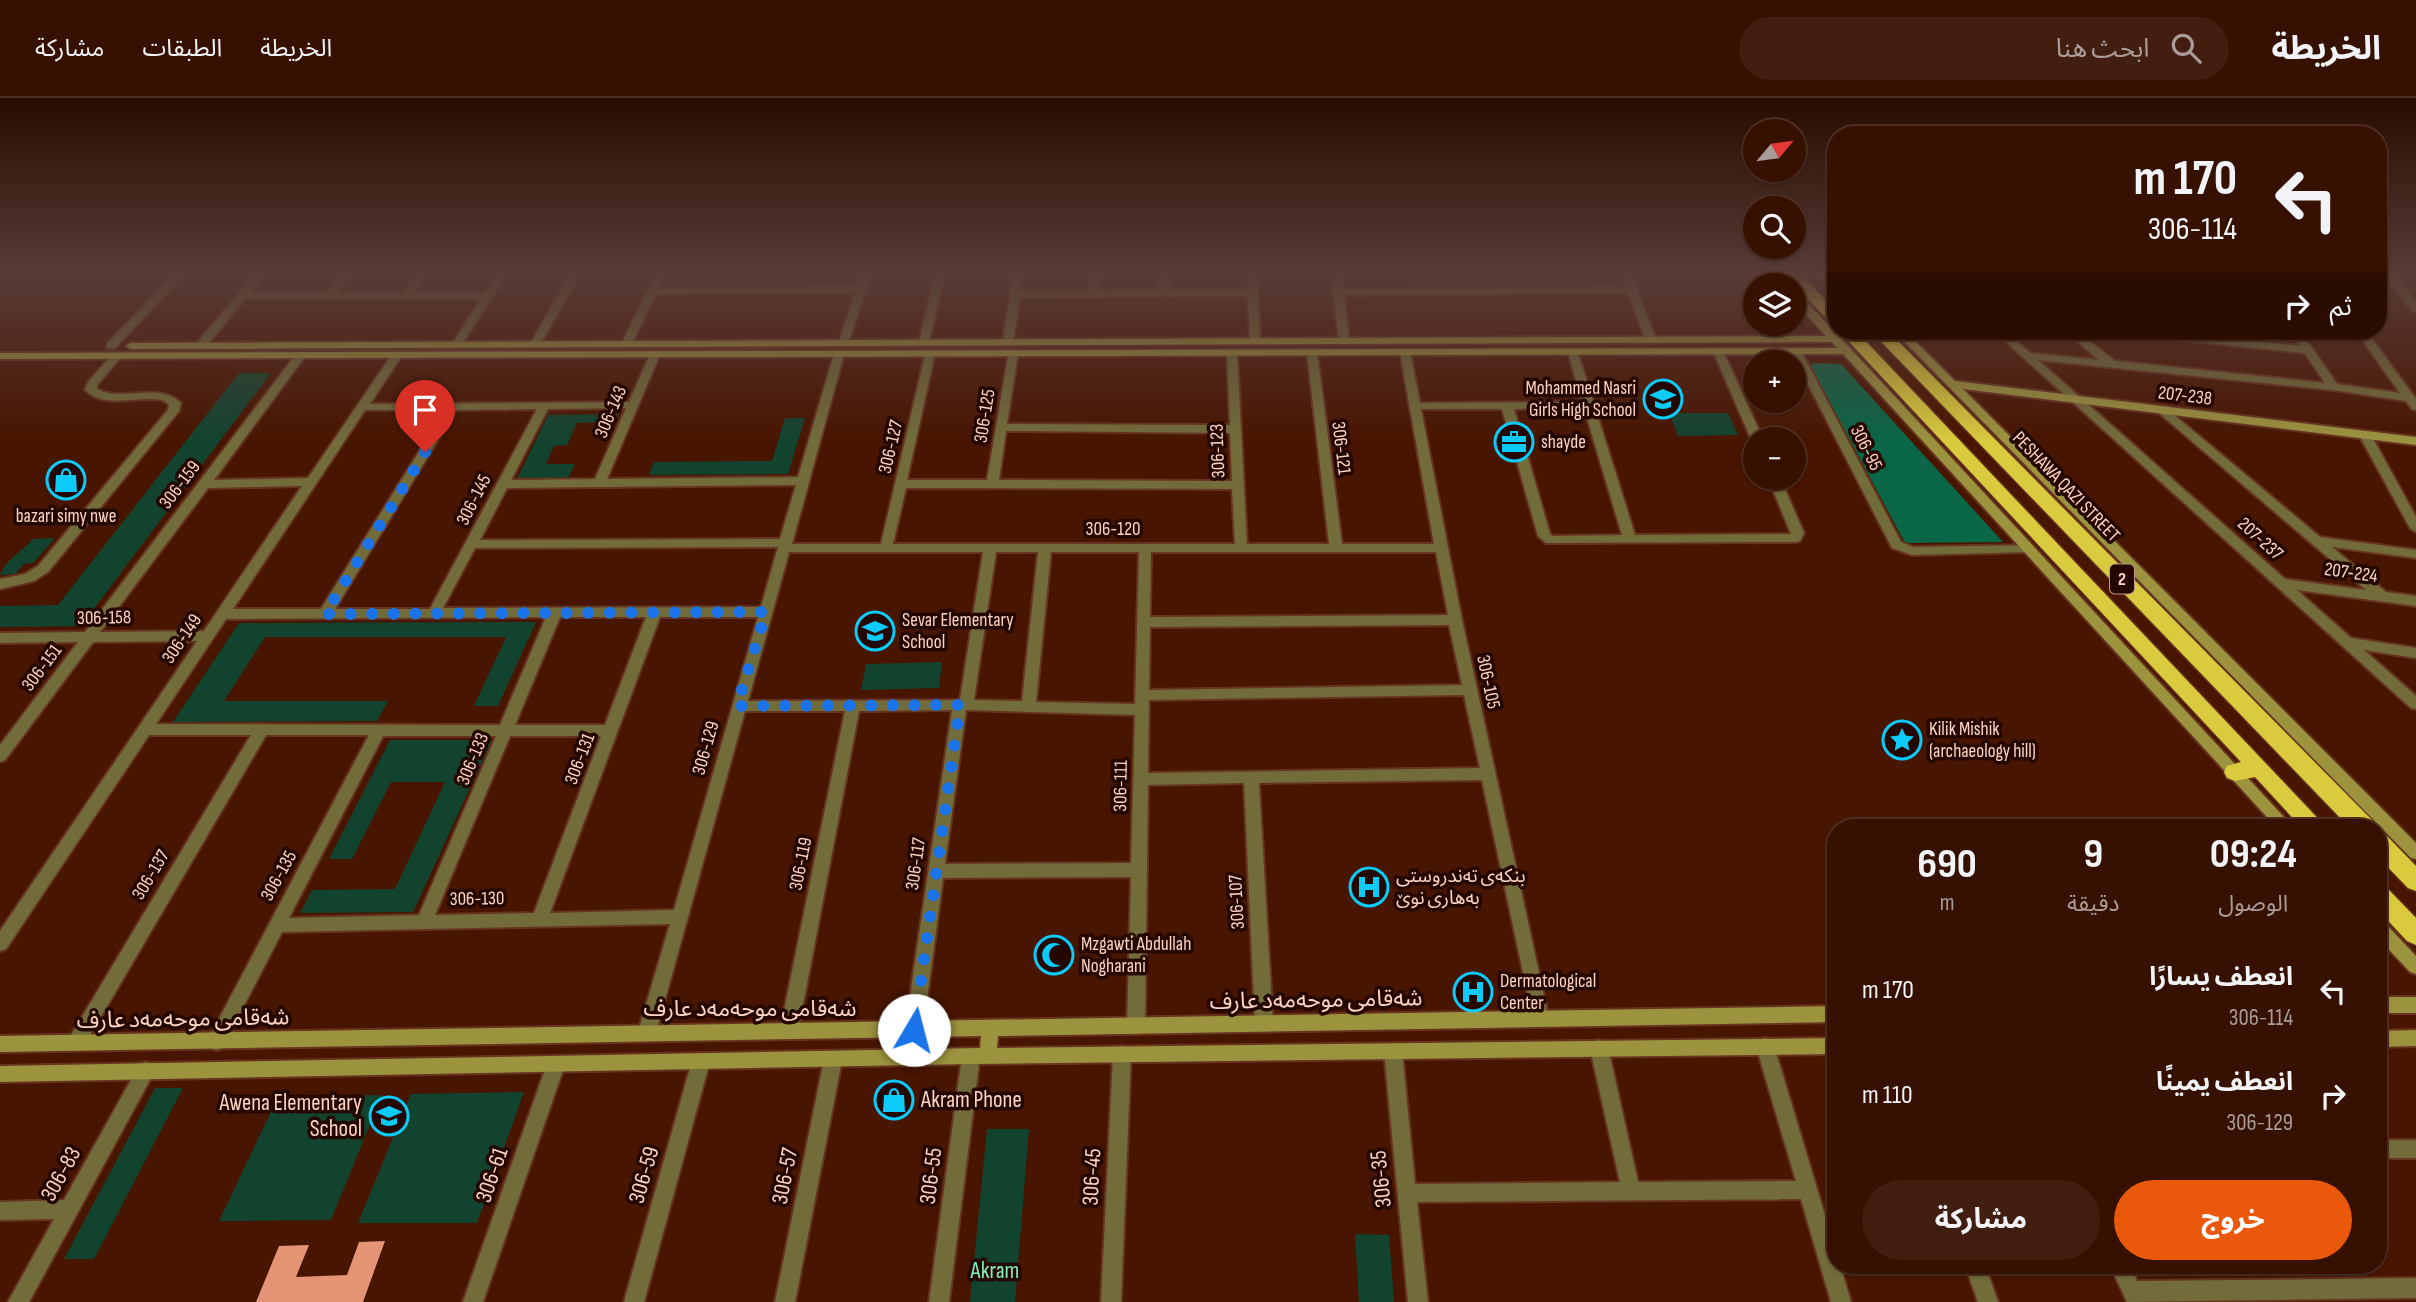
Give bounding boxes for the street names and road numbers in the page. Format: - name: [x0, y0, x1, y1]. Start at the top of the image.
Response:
- street label: 207-238: [2157, 381, 2213, 411]
- street label: 306-143: [590, 382, 632, 442]
- street label: 306-125: [969, 388, 1001, 444]
- street label: 306-127: [874, 418, 908, 476]
- street label: 306-121: [1326, 420, 1356, 476]
- street label: 306-95: [1845, 421, 1887, 475]
- street label: 306-123: [1206, 423, 1230, 479]
- street label: PESHAWA QAZI STREET: [2007, 427, 2125, 547]
- street label: 306-159: [154, 456, 206, 514]
- street label: 306-145: [451, 471, 497, 529]
- street label: 207-237: [2232, 513, 2288, 566]
- street label: 306-120: [1086, 518, 1140, 541]
- street label: 207-224: [2323, 558, 2379, 588]
- road number: 2: [2110, 564, 2134, 593]
- street label: 306-158: [77, 606, 131, 630]
- street label: 306-149: [157, 610, 207, 668]
- street label: 306-151: [17, 640, 67, 696]
- street label: 306-105: [1471, 653, 1505, 711]
- street label: 306-129: [687, 718, 725, 778]
- street label: 306-133: [452, 729, 494, 789]
- street label: 306-131: [560, 730, 600, 788]
- street label: 306-111: [1109, 760, 1133, 812]
- street label: 306-119: [785, 836, 817, 892]
- street label: 306-117: [901, 836, 931, 892]
- street label: 306-137: [127, 846, 175, 904]
- street label: 306-135: [256, 847, 302, 905]
- street label: 306-107: [1224, 874, 1250, 930]
- street label: 306-130: [449, 887, 505, 911]
- street label: شەقامی موحەمەد عارف: [1209, 984, 1423, 1016]
- street label: شەقامی موحەمەد عارف: [643, 995, 857, 1023]
- street label: شەقامی موحەمەد عارف: [76, 1003, 290, 1035]
- street label: 306-83: [35, 1142, 87, 1206]
- street label: 306-59: [623, 1143, 665, 1207]
- street label: 306-61: [470, 1144, 514, 1206]
- street label: 306-57: [766, 1145, 804, 1207]
- street label: 306-55: [914, 1146, 948, 1206]
- street label: 306-45: [1077, 1148, 1107, 1206]
- street label: 306-35: [1364, 1149, 1398, 1209]

